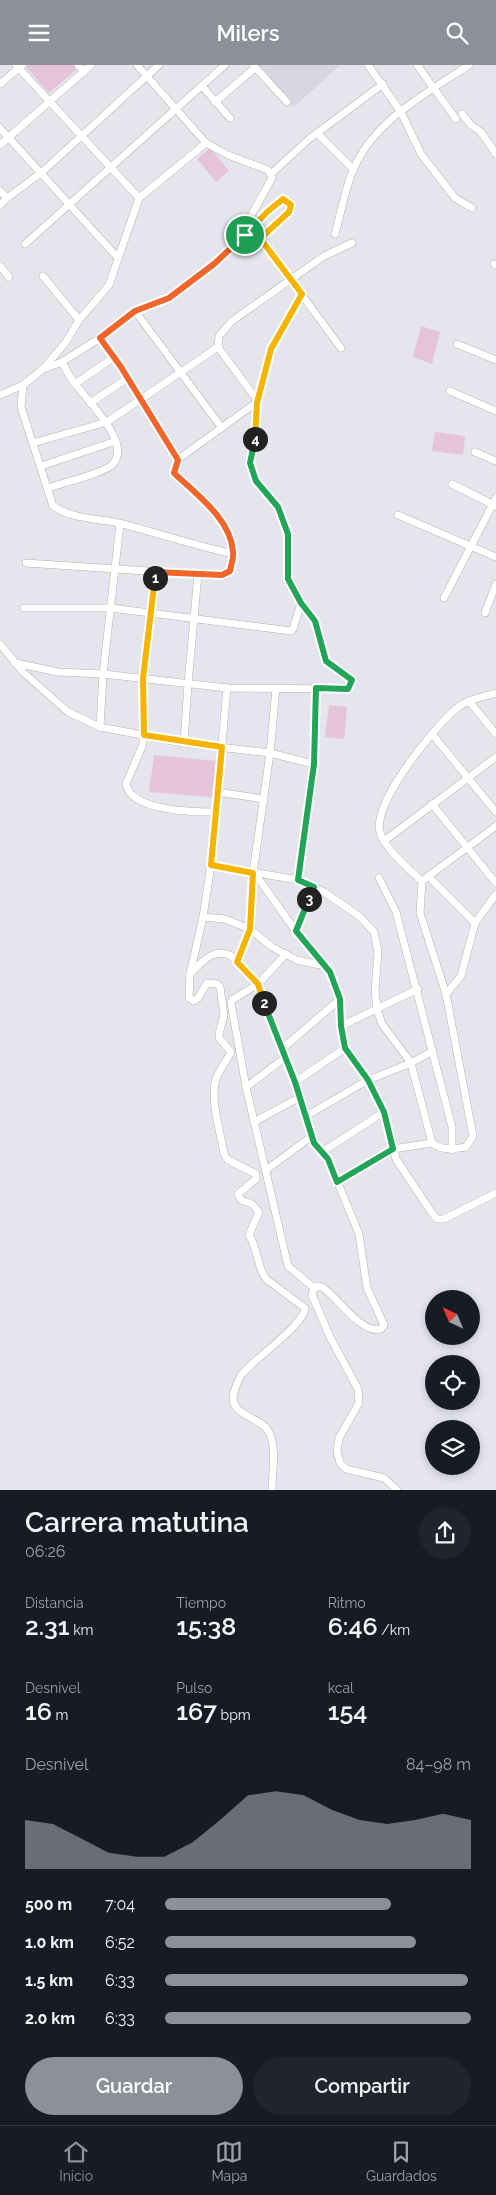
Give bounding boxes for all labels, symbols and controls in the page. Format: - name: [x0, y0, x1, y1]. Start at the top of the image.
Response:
- icon: menu: [25, 19, 53, 47]
- icon: search: [443, 19, 471, 47]
- text: Milers: [216, 20, 280, 46]
- pin: [224, 214, 266, 256]
- icon: arrive: [231, 221, 259, 249]
- pin: 4: [242, 427, 268, 451]
- text: 4: [252, 431, 260, 447]
- pin: 1: [142, 565, 168, 591]
- text: 1: [152, 570, 159, 586]
- pin: 3: [296, 887, 322, 911]
- text: 3: [306, 891, 313, 907]
- pin: 2: [252, 991, 276, 1015]
- text: 2: [261, 995, 268, 1011]
- north arrow: [425, 1290, 480, 1345]
- map controls: [425, 1290, 480, 1475]
- button: locate: [425, 1355, 480, 1410]
- button: layers: [425, 1420, 480, 1475]
- text: Carrera matutina: [25, 1506, 249, 1539]
- button: share: [419, 1507, 471, 1559]
- text: 06:26: [25, 1542, 65, 1561]
- text: Distancia: [25, 1595, 84, 1611]
- text: Tiempo: [176, 1595, 226, 1611]
- text: Ritmo: [328, 1595, 366, 1611]
- text: 2.31: [25, 1611, 70, 1641]
- text: 15:38: [176, 1611, 236, 1641]
- text: 6:46: [328, 1611, 378, 1641]
- text: km: [70, 1622, 93, 1638]
- text: /km: [378, 1622, 410, 1638]
- text: Desnivel: [25, 1680, 80, 1696]
- text: Pulso: [176, 1680, 212, 1696]
- text: kcal: [328, 1680, 354, 1696]
- text: 16: [25, 1696, 52, 1726]
- text: 167: [176, 1696, 217, 1726]
- text: 154: [328, 1696, 367, 1726]
- text: m: [52, 1707, 68, 1723]
- text: bpm: [217, 1707, 251, 1723]
- text: Desnivel: [25, 1755, 88, 1774]
- text: 84–98 m: [406, 1755, 471, 1774]
- text: 500 m: [25, 1895, 72, 1914]
- text: 7:04: [105, 1895, 135, 1914]
- text: 1.0 km: [25, 1933, 74, 1952]
- text: 6:52: [105, 1933, 135, 1952]
- text: 1.5 km: [25, 1971, 73, 1990]
- text: 6:33: [105, 1971, 135, 1990]
- text: 2.0 km: [25, 2009, 75, 2028]
- text: 6:33: [105, 2009, 135, 2028]
- button: Guardar: [25, 2057, 243, 2115]
- button: Compartir: [253, 2057, 471, 2115]
- tab: Inicio: [59, 2138, 93, 2184]
- tab: Mapa: [211, 2138, 248, 2184]
- tab: Guardados: [366, 2138, 437, 2184]

